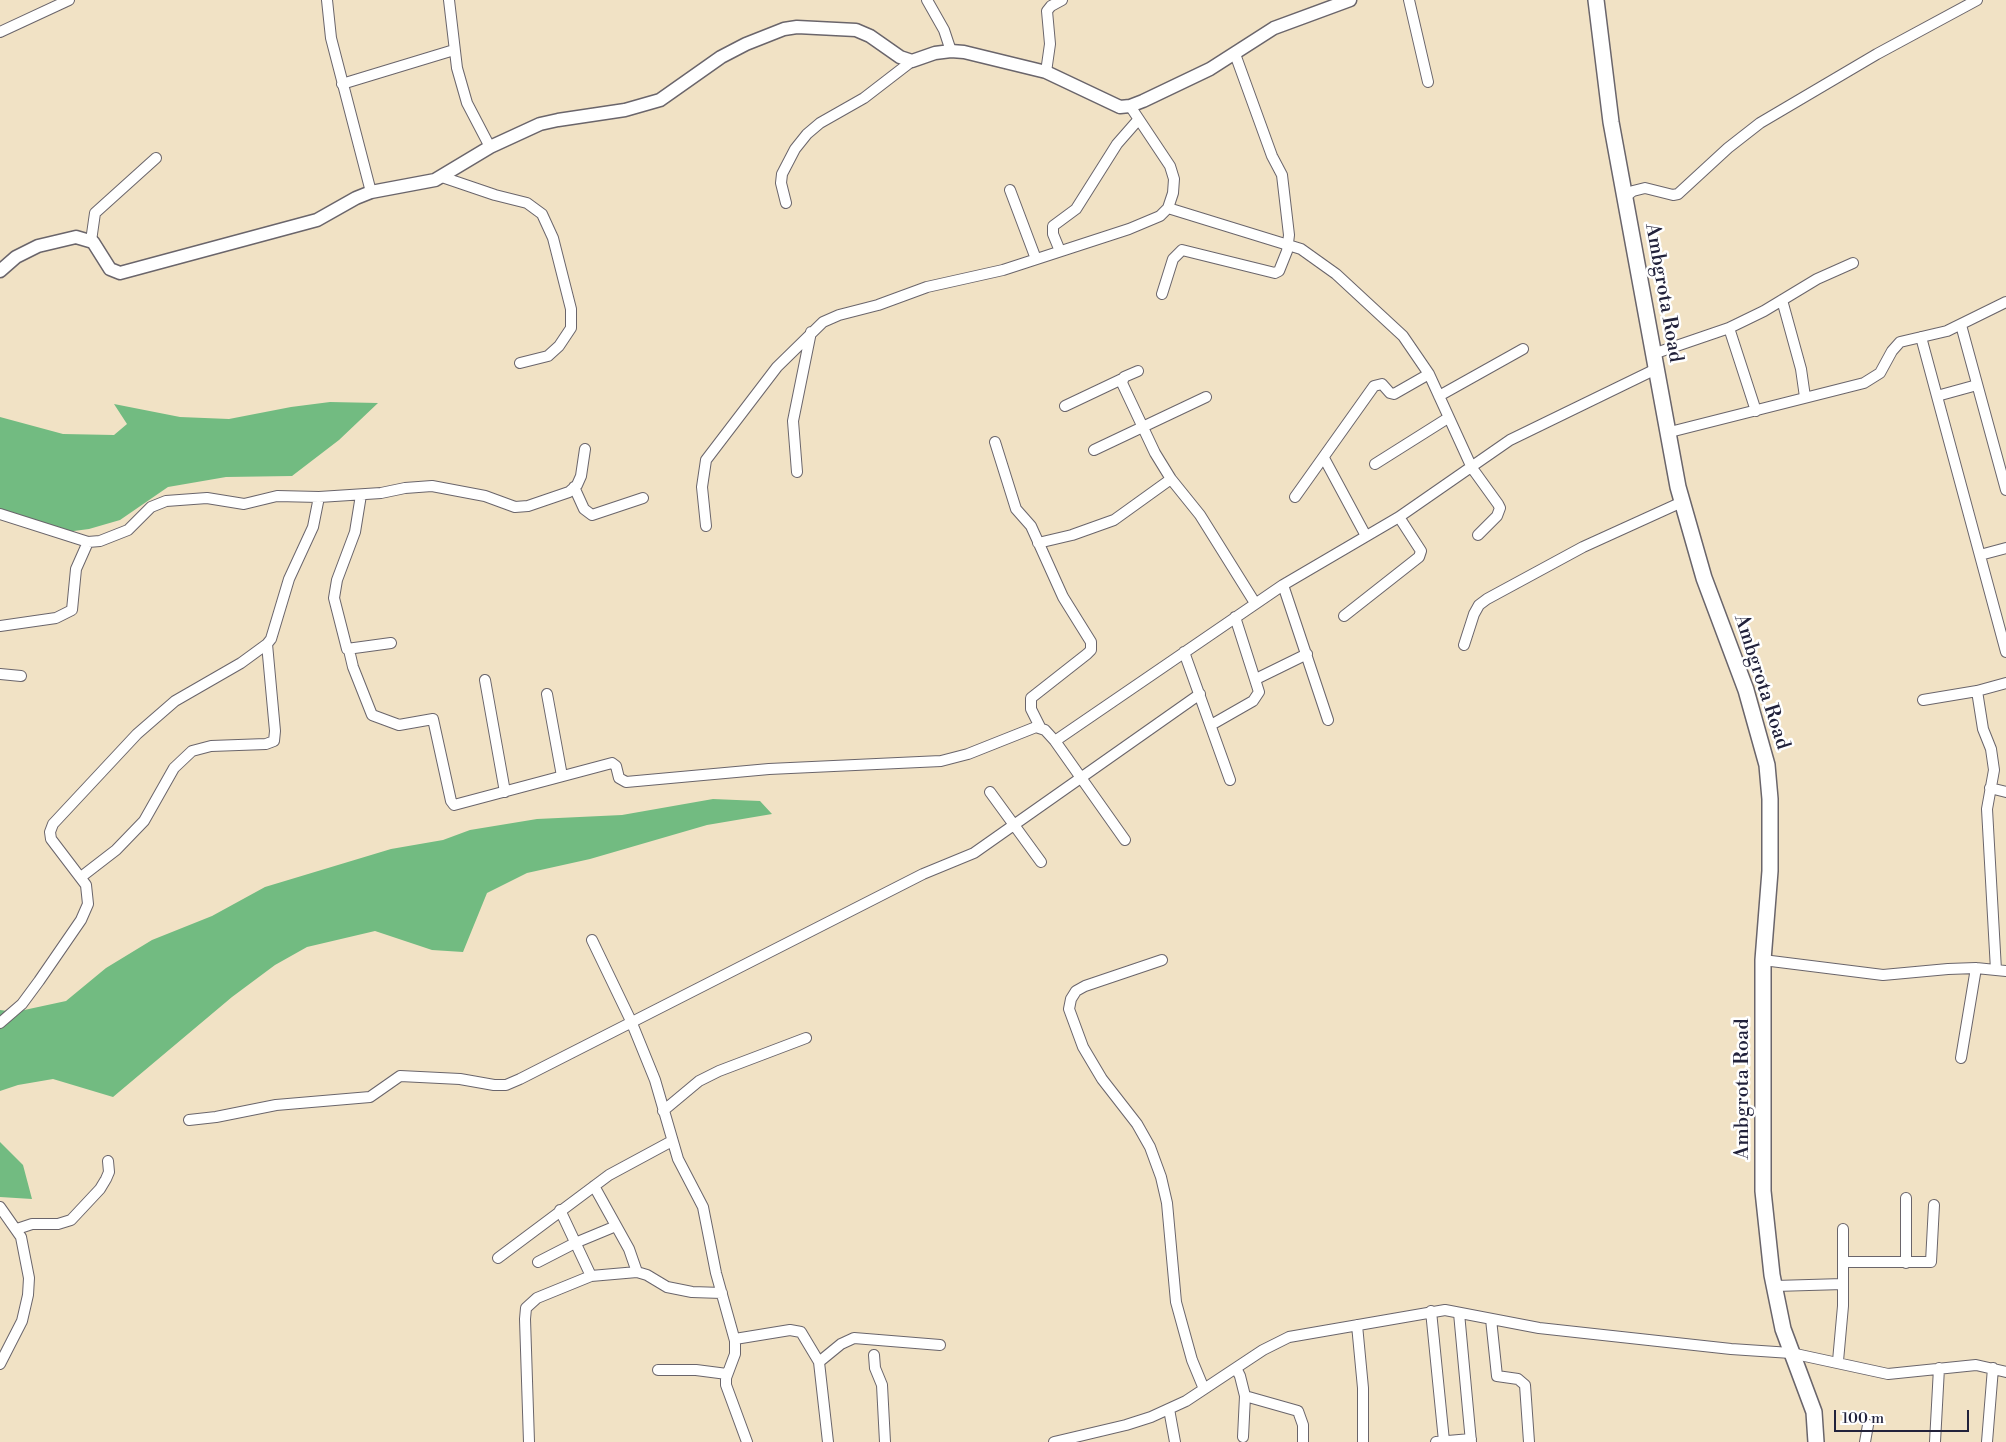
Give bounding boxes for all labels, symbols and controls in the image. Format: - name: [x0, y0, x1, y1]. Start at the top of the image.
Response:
- street label: Ambgrota Road: [1639, 221, 1687, 365]
- street label: Ambgrota Road: [1728, 611, 1794, 753]
- street label: Ambgrota Road: [1731, 1019, 1755, 1159]
- scale bar: [1836, 1400, 1971, 1432]
- text: 100 m: [1842, 1409, 1884, 1428]

